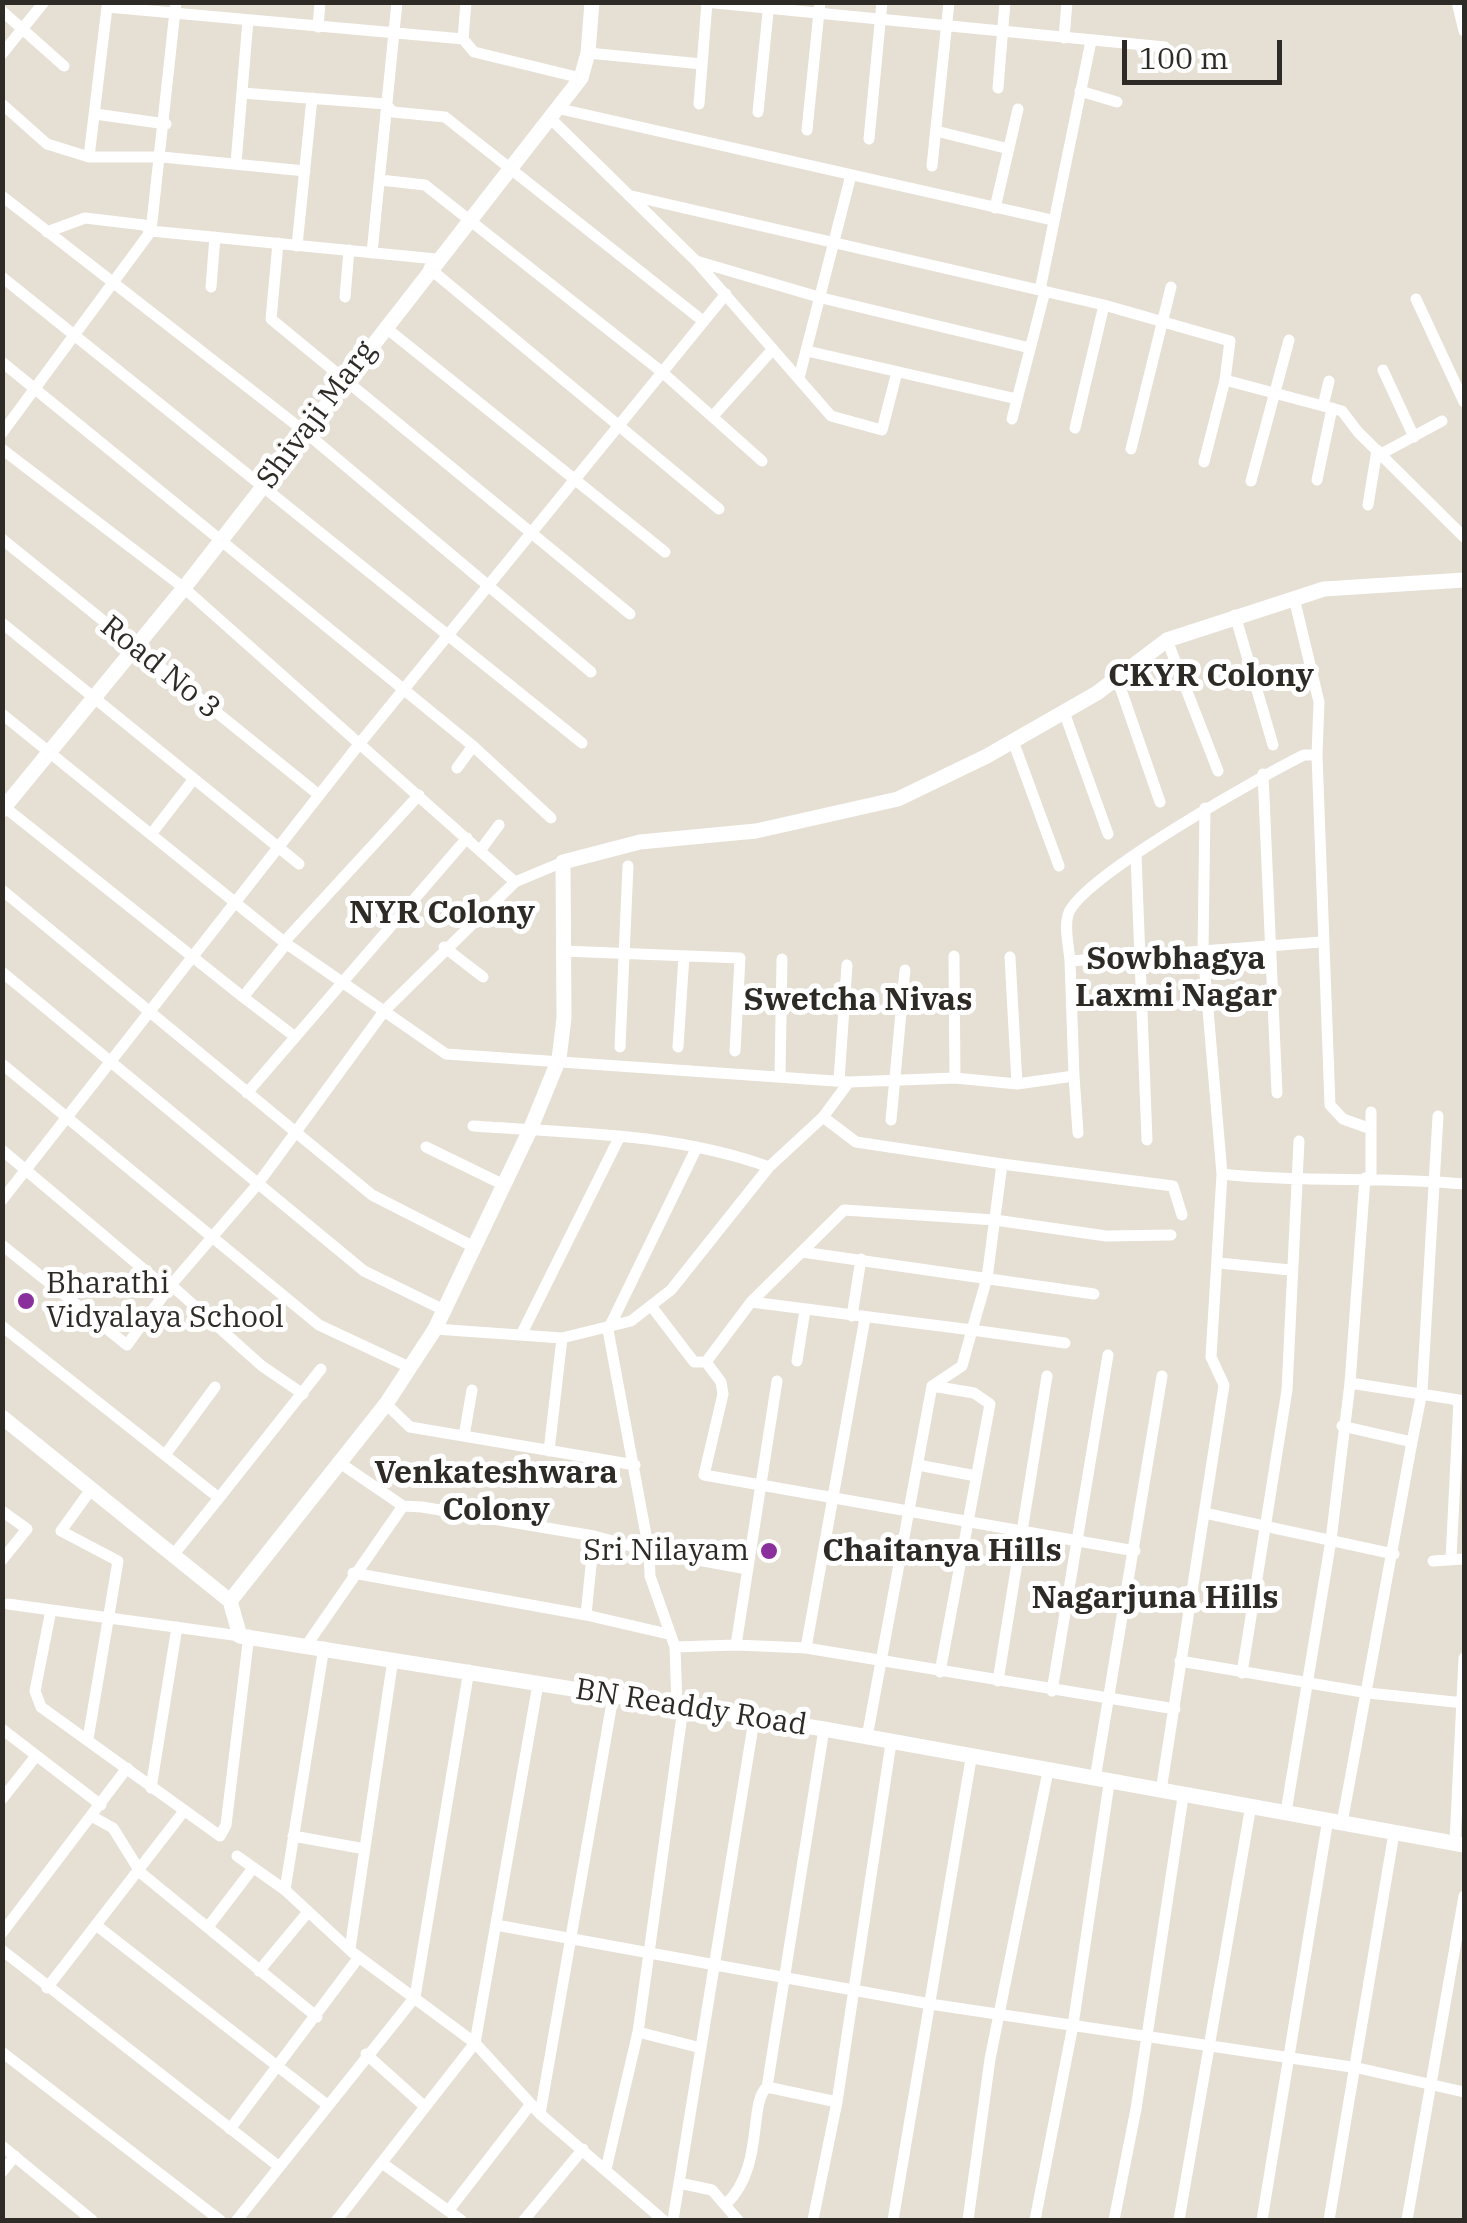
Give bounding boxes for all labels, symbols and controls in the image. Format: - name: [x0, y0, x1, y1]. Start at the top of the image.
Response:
- scale bar: [1127, 20, 1287, 82]
- text: 100 m: [1139, 38, 1229, 77]
- street label: Shivaji Marg: [250, 334, 384, 496]
- street label: Road No 3: [93, 609, 227, 727]
- district label: CKYR Colony: [1108, 658, 1314, 696]
- district label: NYR Colony: [349, 895, 535, 933]
- district label: Sowbhagya Laxmi Nagar: [1075, 941, 1277, 1016]
- district label: Swetcha Nivas: [744, 982, 972, 1020]
- place label: Bharathi Vidyalaya School: [46, 1266, 284, 1336]
- marker: Bharathi Vidyalaya School: [15, 1290, 37, 1312]
- district label: Venkateshwara Colony: [374, 1455, 618, 1530]
- place label: Sri Nilayam: [583, 1533, 749, 1569]
- district label: Chaitanya Hills: [822, 1533, 1062, 1571]
- marker: Sri Nilayam: [758, 1540, 780, 1562]
- district label: Nagarjuna Hills: [1031, 1580, 1279, 1618]
- street label: BN Readdy Road: [573, 1672, 809, 1744]

